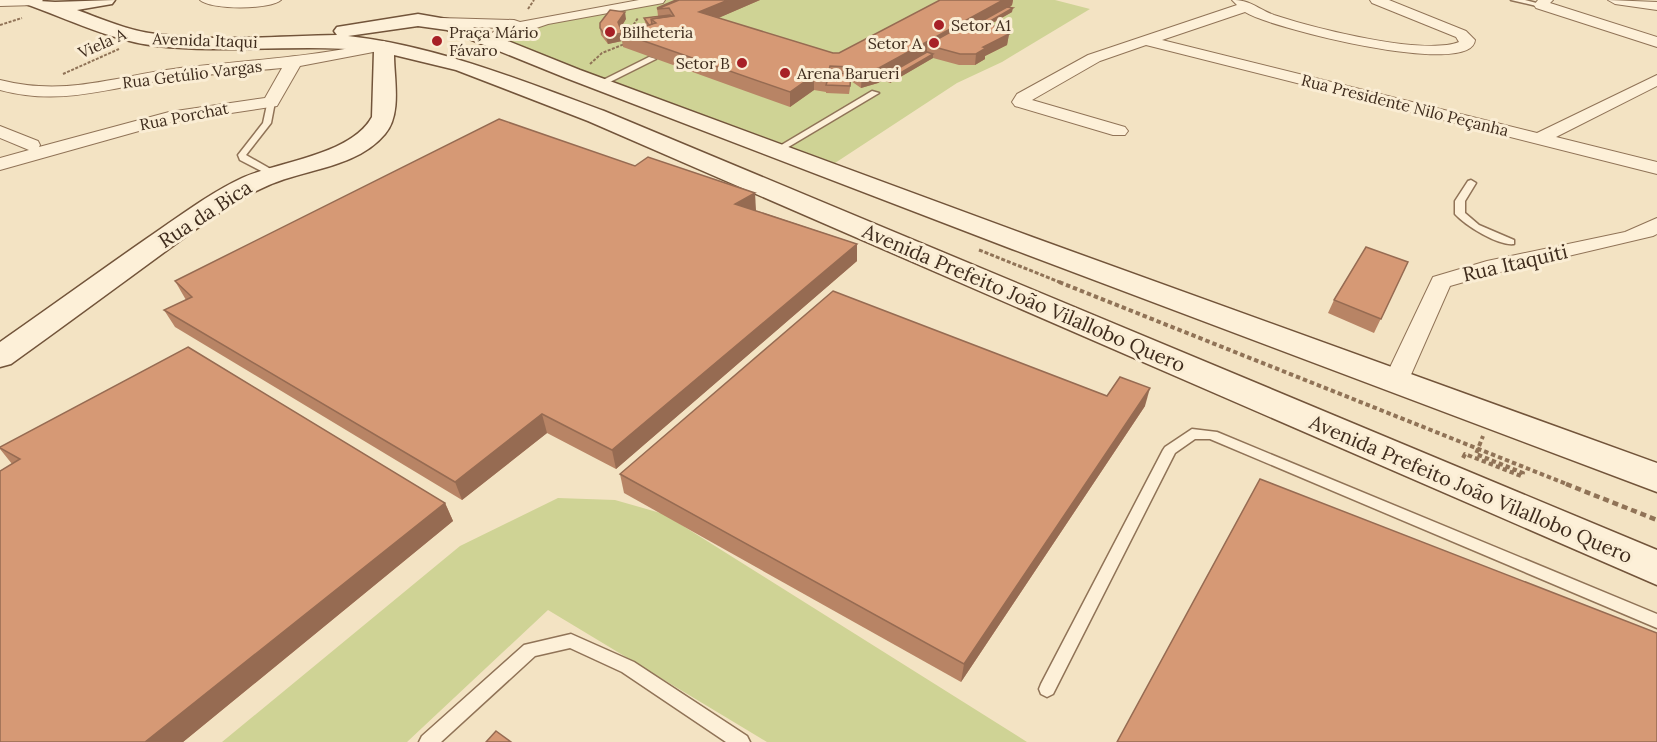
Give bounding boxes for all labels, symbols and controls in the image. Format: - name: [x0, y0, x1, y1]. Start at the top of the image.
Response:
- place label: Setor A1: [951, 15, 1011, 35]
- marker: Setor A1: [932, 18, 946, 32]
- place label: Praça Mário Fávaro: [449, 22, 538, 60]
- place label: Bilheteria: [622, 22, 693, 42]
- street label: Viela A: [74, 23, 130, 63]
- marker: Bilheteria: [603, 25, 617, 39]
- street label: Avenida Itaqui: [151, 28, 258, 52]
- place label: Setor A: [868, 33, 923, 53]
- marker: Praça Mário Fávaro: [430, 34, 444, 48]
- marker: Setor A: [927, 36, 941, 50]
- place label: Setor B: [676, 53, 730, 73]
- street label: Rua Getúlio Vargas: [121, 56, 263, 92]
- marker: Setor B: [735, 56, 749, 70]
- place label: Arena Barueri: [796, 63, 899, 83]
- marker: Arena Barueri: [778, 66, 792, 80]
- street label: Rua Presidente Nilo Peçanha: [1299, 70, 1511, 140]
- street label: Rua Porchat: [138, 97, 231, 134]
- street label: Rua da Bica: [153, 174, 256, 253]
- street label: Avenida Prefeito João Vilallobo Quero: [858, 218, 1189, 377]
- street label: Rua Itaquiti: [1460, 238, 1570, 287]
- street label: Avenida Prefeito João Vilallobo Quero: [1305, 409, 1636, 568]

